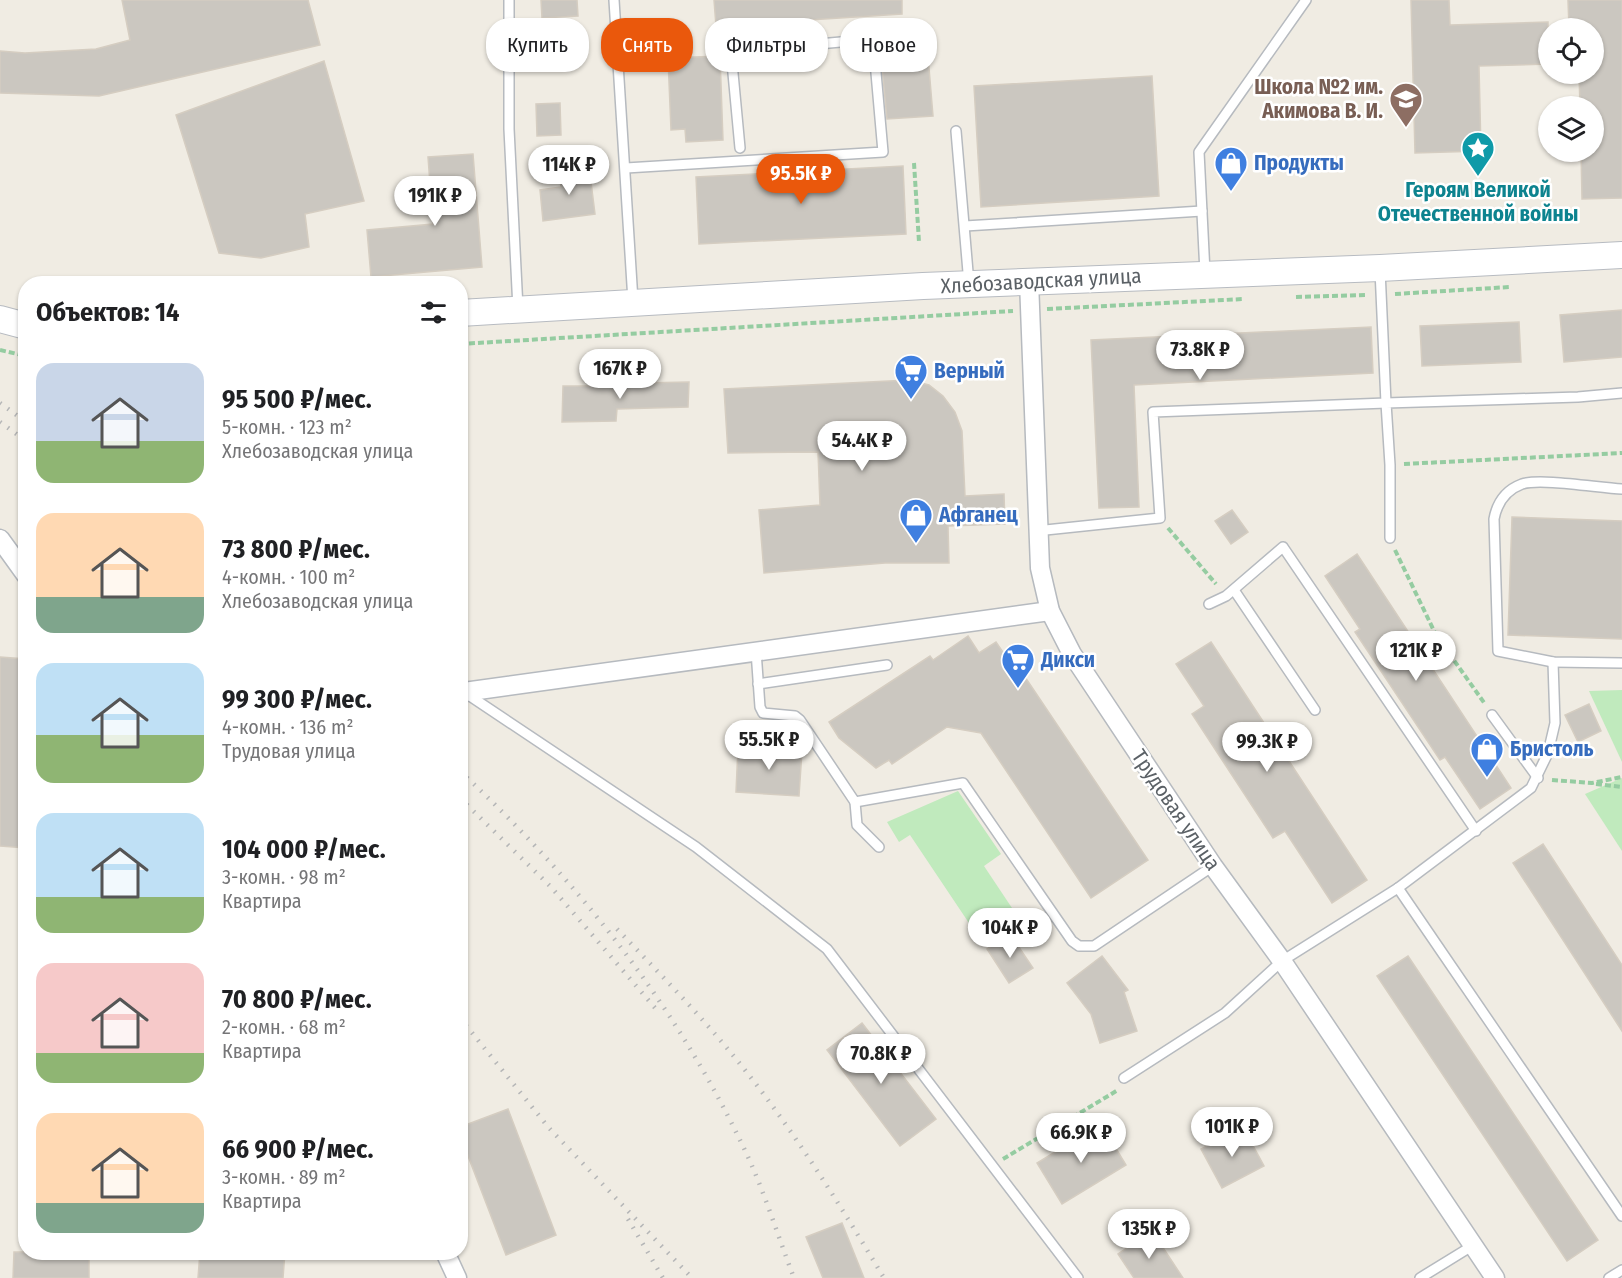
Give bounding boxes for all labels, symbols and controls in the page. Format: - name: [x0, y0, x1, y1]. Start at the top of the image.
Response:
- chip: Купить: [486, 18, 589, 72]
- chip: Снять: [601, 18, 693, 72]
- chip: Фильтры: [705, 18, 828, 72]
- chip: Новое: [840, 18, 937, 72]
- map controls: [1538, 18, 1604, 162]
- button: locate: [1538, 18, 1604, 84]
- place label: Школа №2 им. Акимова В. И.: [1254, 74, 1383, 124]
- school or university icon: Школа №2 им. Акимова В. И.: [1388, 81, 1424, 128]
- button: layers: [1538, 96, 1604, 162]
- place icon: Героям Великой Отечественной войны: [1460, 130, 1496, 177]
- pin: 114K ₽: [520, 145, 618, 196]
- shop icon: Продукты: [1213, 145, 1249, 192]
- place label: Продукты: [1254, 150, 1344, 176]
- text: 114K ₽: [542, 152, 596, 176]
- pin: 95.5K ₽: [746, 154, 856, 205]
- text: 95.5K ₽: [770, 161, 832, 185]
- pin: 191K ₽: [386, 176, 484, 227]
- place label: Героям Великой Отечественной войны: [1378, 177, 1578, 227]
- text: 191K ₽: [408, 183, 462, 207]
- street label: Хлебозаводская улица: [940, 263, 1142, 299]
- icon: filters: [417, 296, 450, 329]
- text: Объектов: 14: [36, 297, 179, 328]
- pin: 73.8K ₽: [1145, 330, 1255, 381]
- text: 73.8K ₽: [1170, 337, 1230, 361]
- pin: 167K ₽: [571, 349, 669, 400]
- supermarket icon: Верный: [893, 353, 929, 400]
- text: 167K ₽: [593, 356, 647, 380]
- place label: Верный: [934, 358, 1005, 384]
- text: 95 500 ₽/мес.: [222, 384, 372, 415]
- icon: home: [84, 387, 156, 459]
- text: 5-комн. · 123 m²: [222, 415, 352, 439]
- pin: 54.4K ₽: [807, 421, 917, 472]
- text: 54.4K ₽: [831, 428, 893, 452]
- text: Хлебозаводская улица: [222, 439, 413, 463]
- shop icon: Афганец: [898, 497, 934, 544]
- place label: Афганец: [938, 502, 1018, 528]
- text: 73 800 ₽/мес.: [222, 534, 370, 565]
- icon: home: [84, 537, 156, 609]
- text: 4-комн. · 100 m²: [222, 565, 355, 589]
- text: Хлебозаводская улица: [222, 589, 413, 613]
- pin: 121K ₽: [1367, 631, 1465, 682]
- text: 121K ₽: [1390, 638, 1442, 662]
- supermarket icon: Дикси: [1000, 642, 1036, 689]
- place label: Дикси: [1040, 647, 1095, 673]
- text: 99 300 ₽/мес.: [222, 684, 372, 715]
- icon: home: [84, 687, 156, 759]
- text: 4-комн. · 136 m²: [222, 715, 353, 739]
- pin: 55.5K ₽: [714, 720, 824, 771]
- pin: 99.3K ₽: [1212, 722, 1322, 773]
- text: 55.5K ₽: [739, 727, 799, 751]
- text: 99.3K ₽: [1236, 729, 1298, 753]
- shop icon: Бристоль: [1469, 731, 1505, 778]
- place label: Бристоль: [1510, 736, 1594, 762]
- text: Трудовая улица: [222, 739, 355, 763]
- street label: Трудовая улица: [1126, 745, 1226, 875]
- text: 104 000 ₽/мес.: [222, 834, 386, 865]
- icon: home: [84, 837, 156, 909]
- text: 3-комн. · 98 m²: [222, 865, 346, 889]
- text: Квартира: [222, 889, 302, 913]
- pin: 104K ₽: [961, 908, 1059, 959]
- text: 104K ₽: [982, 915, 1038, 939]
- text: 70 800 ₽/мес.: [222, 984, 372, 1015]
- icon: home: [84, 987, 156, 1059]
- text: 2-комн. · 68 m²: [222, 1015, 346, 1039]
- pin: 70.8K ₽: [826, 1034, 936, 1085]
- text: Квартира: [222, 1039, 302, 1063]
- text: 70.8K ₽: [851, 1041, 912, 1065]
- pin: 101K ₽: [1183, 1107, 1281, 1158]
- pin: 66.9K ₽: [1026, 1113, 1136, 1164]
- text: 101K ₽: [1205, 1114, 1259, 1138]
- text: 66.9K ₽: [1050, 1120, 1112, 1144]
- text: 66 900 ₽/мес.: [222, 1134, 373, 1165]
- icon: home: [84, 1137, 156, 1209]
- text: 3-комн. · 89 m²: [222, 1165, 345, 1189]
- text: Квартира: [222, 1189, 302, 1213]
- pin: 135K ₽: [1100, 1209, 1198, 1260]
- text: 135K ₽: [1122, 1216, 1176, 1240]

